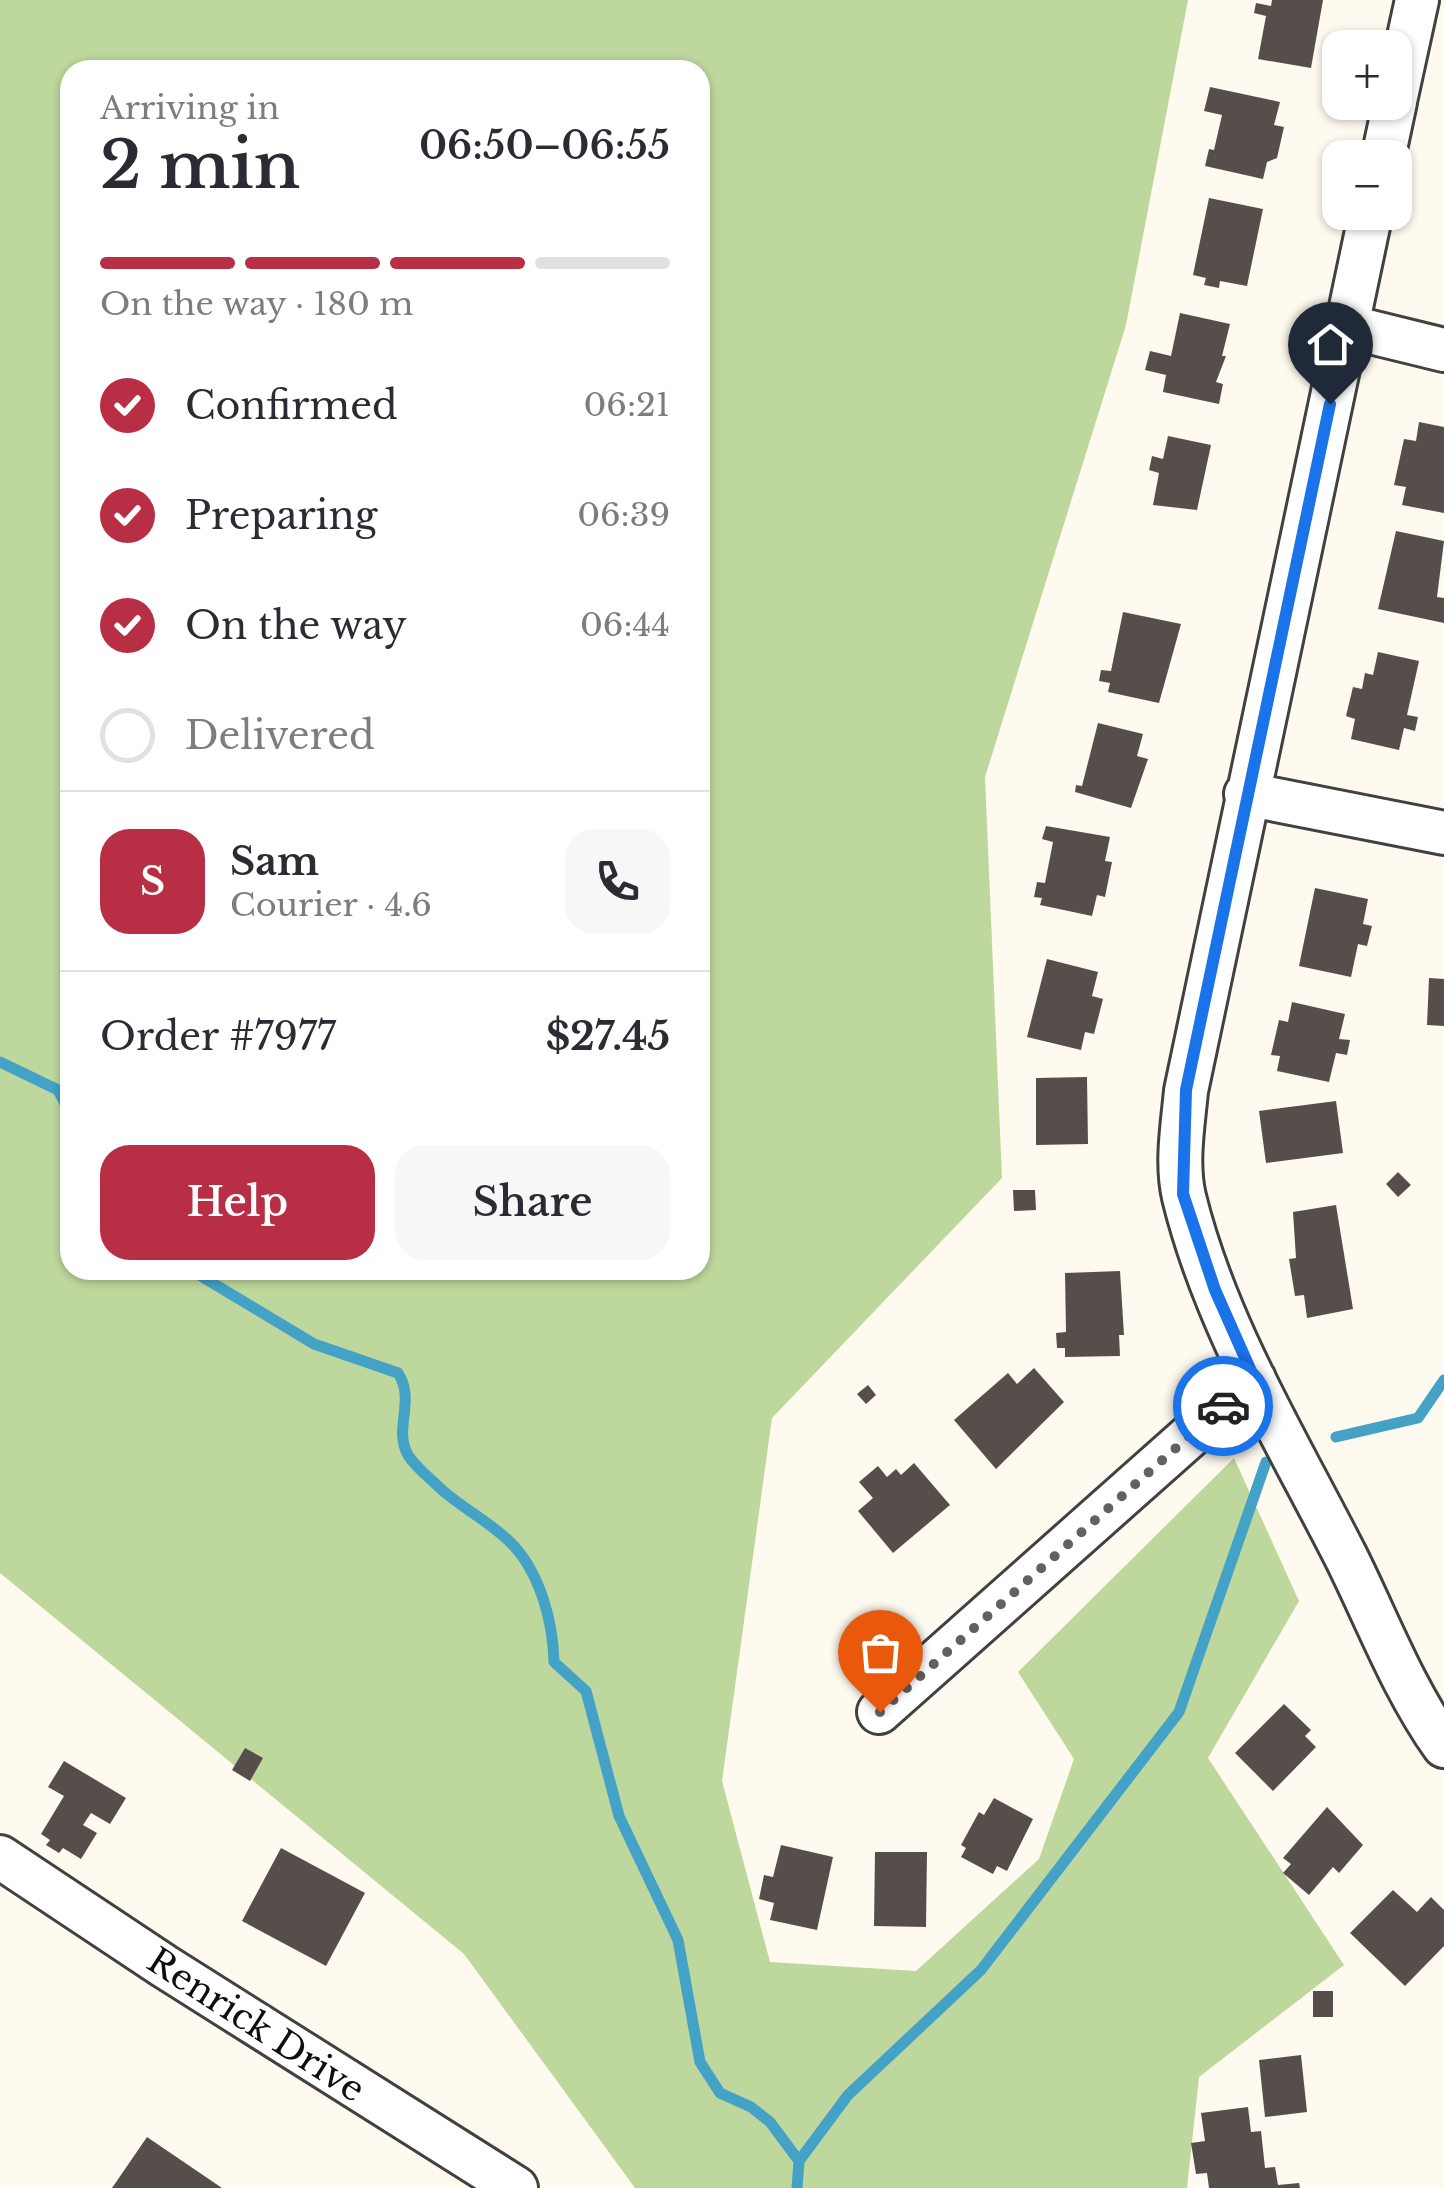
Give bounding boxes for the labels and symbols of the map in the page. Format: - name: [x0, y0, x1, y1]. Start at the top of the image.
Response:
- pin: [1288, 302, 1373, 405]
- courier: [1173, 1356, 1273, 1456]
- pin: [838, 1610, 923, 1713]
- street label: Renrick Drive: [140, 1938, 373, 2111]

